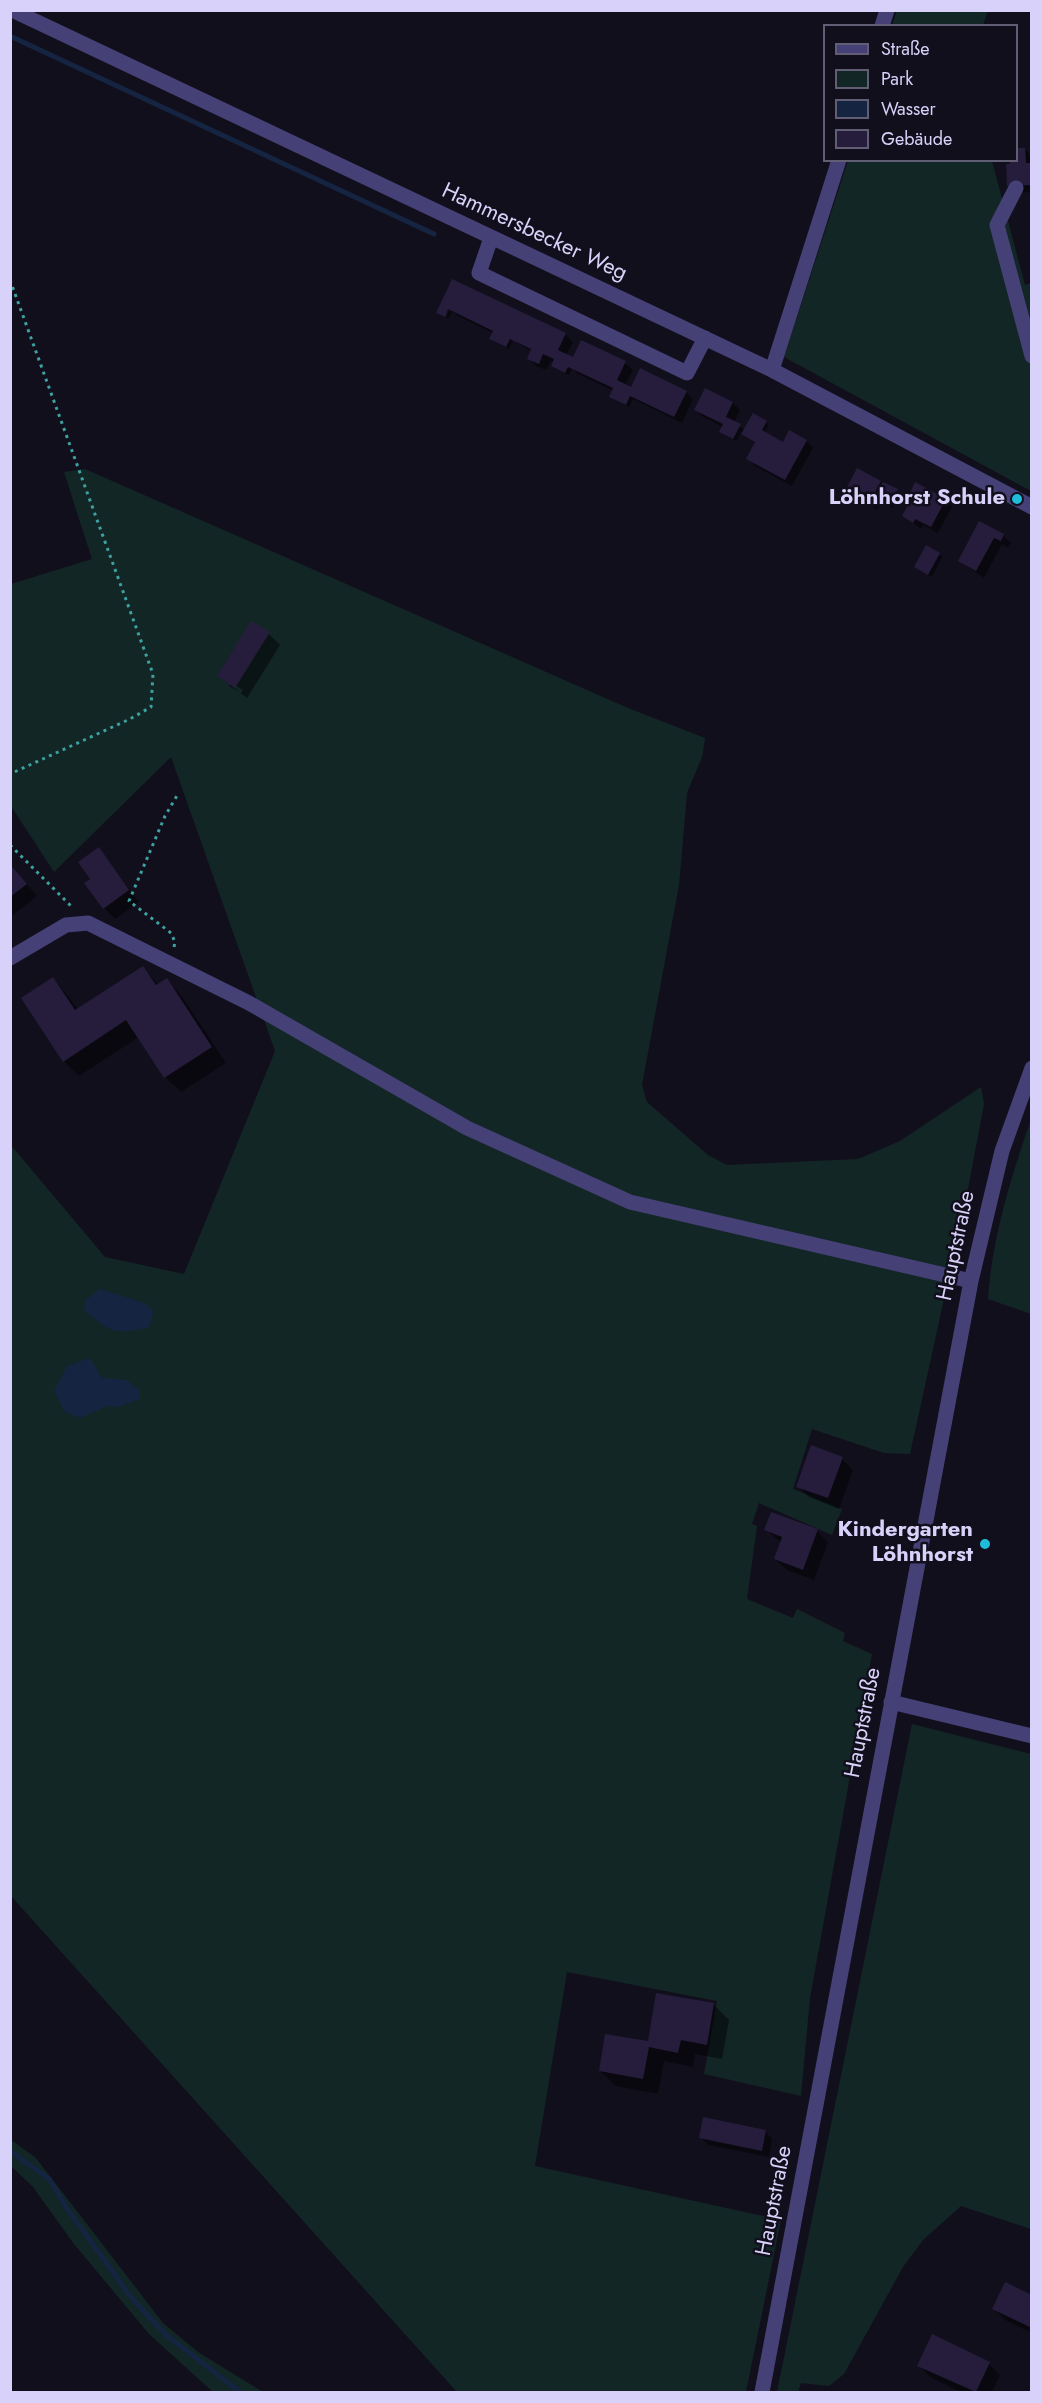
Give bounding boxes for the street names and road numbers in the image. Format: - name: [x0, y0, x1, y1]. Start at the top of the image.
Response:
- street label: Hammersbecker Weg: [437, 178, 631, 288]
- street label: Hauptstraße: [932, 1189, 982, 1303]
- street label: Hauptstraße: [840, 1666, 888, 1780]
- street label: Hauptstraße: [751, 2144, 799, 2258]

